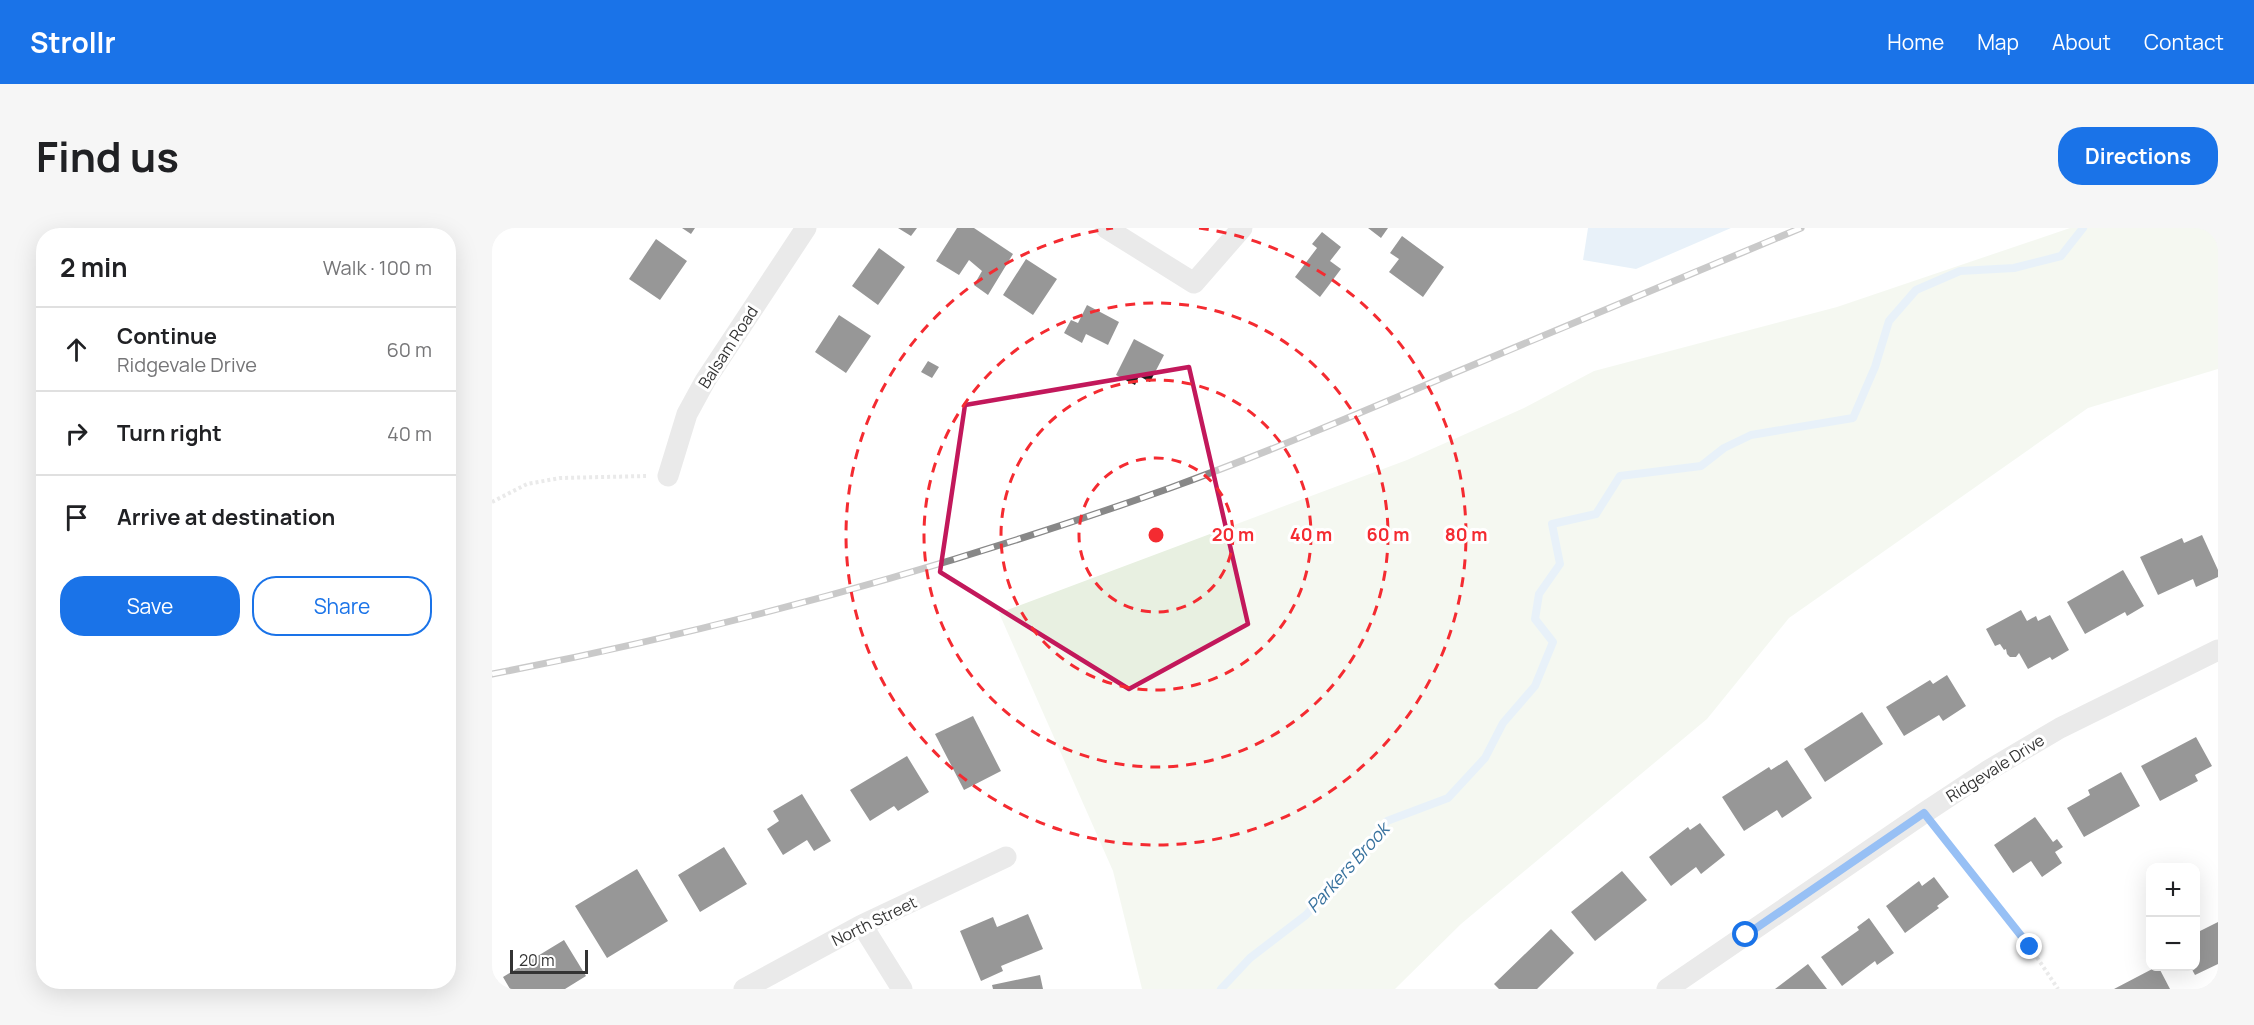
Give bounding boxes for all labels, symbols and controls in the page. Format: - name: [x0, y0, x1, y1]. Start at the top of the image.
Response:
- text: Strollr: [30, 23, 116, 61]
- text: Home: [1887, 28, 1944, 56]
- text: Map: [1977, 28, 2019, 56]
- text: About: [2052, 28, 2111, 56]
- text: Contact: [2144, 28, 2224, 56]
- text: Find us: [36, 127, 179, 185]
- button: Directions: [2058, 127, 2218, 185]
- text: 2 min: [60, 249, 128, 285]
- text: Walk · 100 m: [323, 254, 432, 281]
- street label: Balsam Road: [693, 301, 763, 393]
- text: Continue: [117, 321, 217, 351]
- icon: ahead: [60, 333, 93, 366]
- text: 60 m: [386, 336, 432, 363]
- text: Ridgevale Drive: [117, 351, 257, 378]
- icon: right: [60, 417, 93, 450]
- text: Turn right: [117, 418, 222, 448]
- text: 40 m: [387, 420, 432, 447]
- icon: arrive: [60, 501, 93, 534]
- text: Arrive at destination: [117, 502, 335, 532]
- text: 20 m: [1212, 522, 1254, 546]
- text: 40 m: [1290, 522, 1332, 546]
- text: 60 m: [1367, 522, 1409, 546]
- text: 80 m: [1445, 522, 1487, 546]
- centre of rings: [1146, 525, 1166, 545]
- button: Save: [60, 576, 240, 636]
- button: Share: [252, 576, 432, 636]
- street label: Ridgevale Drive: [1942, 729, 2048, 807]
- water label: Parkers Brook: [1301, 815, 1396, 917]
- map controls: [2146, 863, 2200, 971]
- button: +: [2146, 863, 2200, 917]
- street label: North Street: [828, 891, 920, 951]
- button: −: [2146, 917, 2200, 971]
- route start: [1732, 921, 1758, 947]
- route end: [2016, 933, 2042, 959]
- scale bar: [510, 947, 588, 974]
- text: 20 m: [519, 949, 555, 971]

